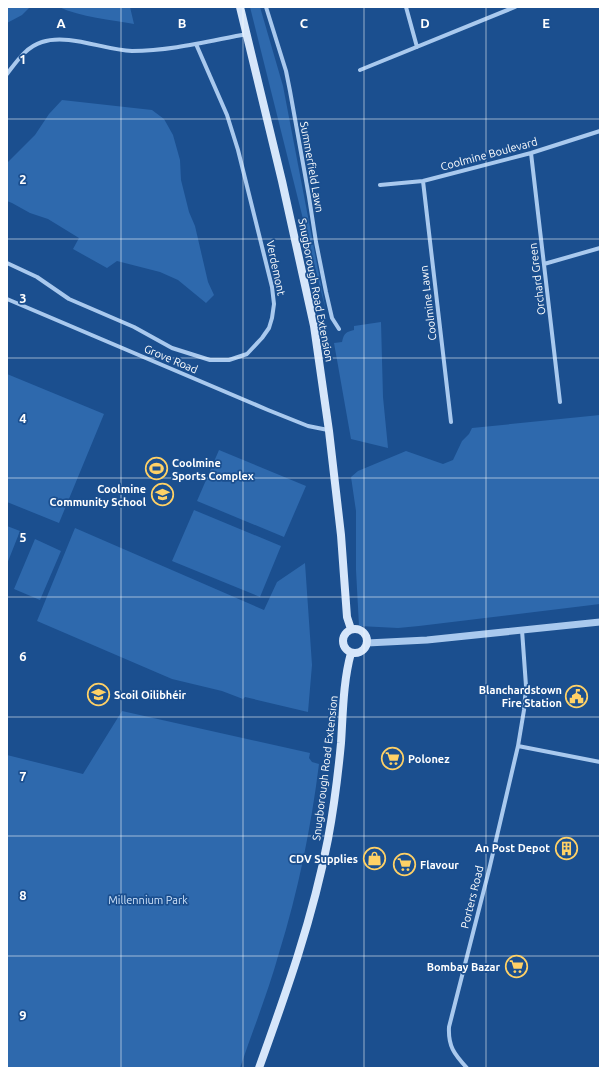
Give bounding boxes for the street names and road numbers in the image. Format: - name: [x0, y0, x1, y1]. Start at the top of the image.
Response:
- street label: Summerfield Lawn: [298, 121, 326, 213]
- street label: Coolmine Boulevard: [439, 135, 539, 173]
- street label: Snugborough Road Extension: [296, 217, 336, 363]
- street label: Verdemont: [264, 239, 288, 297]
- street label: Orchard Green: [527, 242, 547, 316]
- street label: Coolmine Lawn: [417, 265, 439, 341]
- street label: Grove Road: [142, 342, 200, 376]
- street label: Snugborough Road Extension: [310, 695, 340, 841]
- street label: Porters Road: [458, 864, 486, 930]

